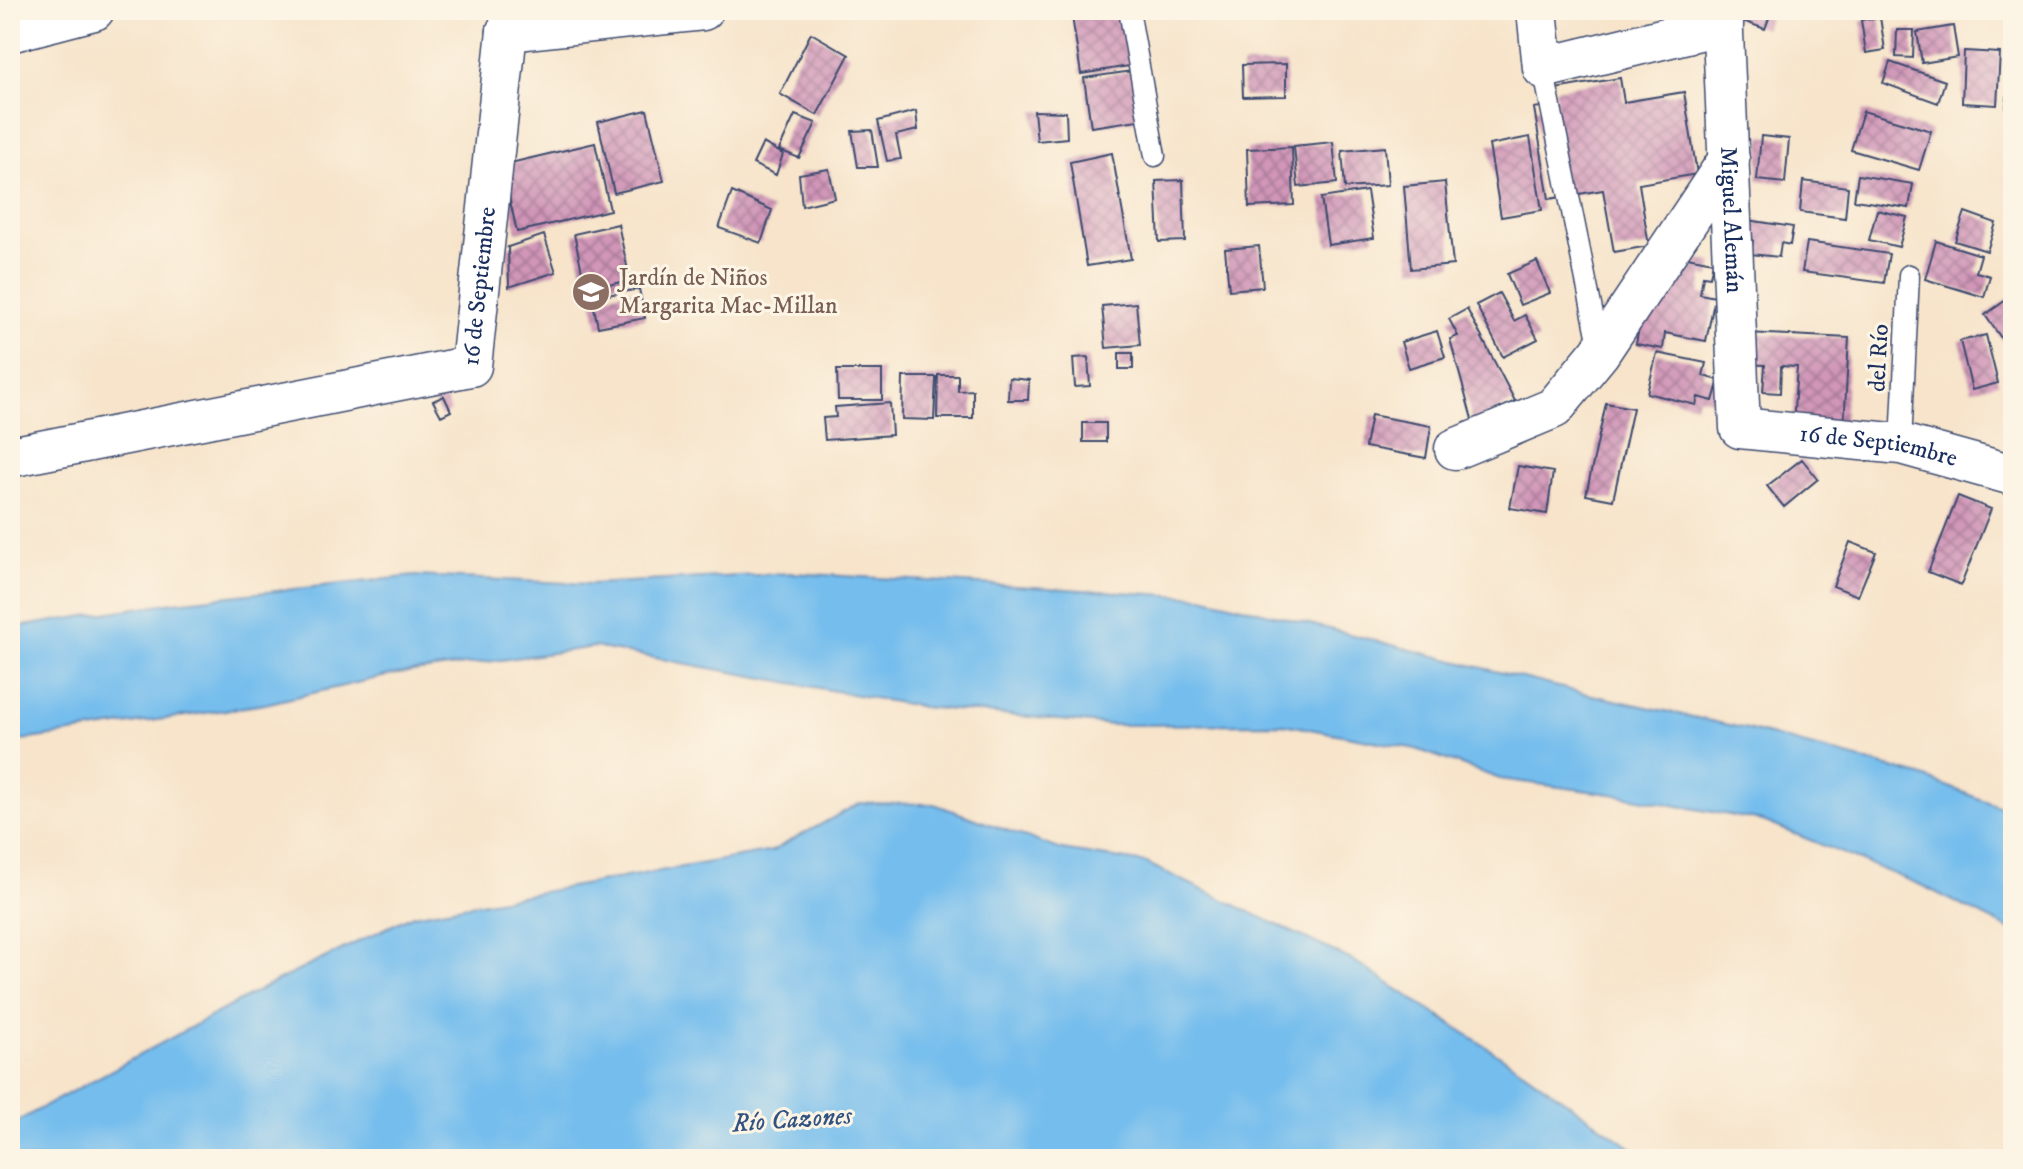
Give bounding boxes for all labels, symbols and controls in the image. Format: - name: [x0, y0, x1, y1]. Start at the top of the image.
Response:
- street label: Miguel Alemán: [1713, 146, 1749, 294]
- street label: 16 de Septiembre: [456, 205, 503, 367]
- place label: Jardín de Niños Margarita Mac-Millan: [617, 263, 838, 321]
- school or university icon: Jardín de Niños Margarita Mac-Millan: [570, 271, 612, 313]
- street label: del Río: [1862, 323, 1896, 393]
- street label: 16 de Septiembre: [1798, 419, 1961, 474]
- water label: Río Cazones: [730, 1099, 854, 1141]

